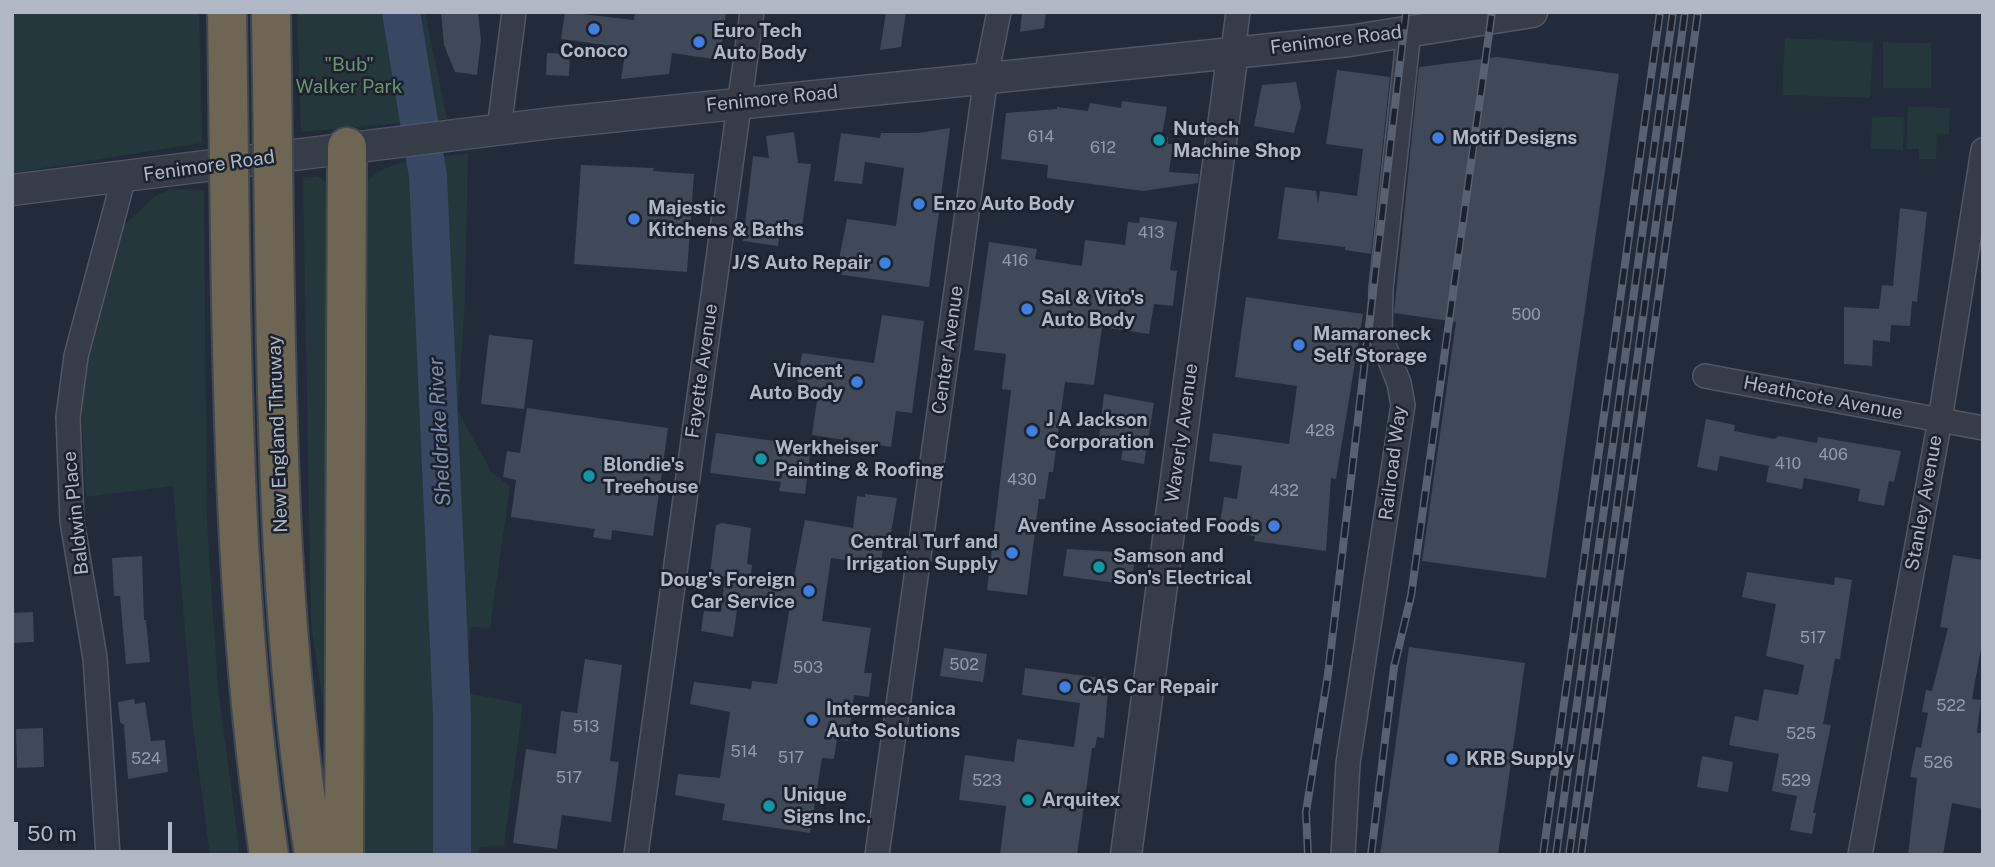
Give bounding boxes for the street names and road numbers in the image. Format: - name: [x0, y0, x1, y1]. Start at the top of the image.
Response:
- street label: Fenimore Road: [1269, 21, 1403, 59]
- street label: Fenimore Road: [705, 81, 839, 117]
- street label: Fenimore Road: [142, 145, 276, 187]
- street label: Center Avenue: [928, 284, 968, 416]
- street label: Fayette Avenue: [681, 302, 723, 440]
- street label: New England Thruway: [263, 335, 293, 533]
- street label: Waverly Avenue: [1161, 362, 1203, 504]
- street label: Heathcote Avenue: [1741, 371, 1905, 425]
- street label: Railroad Way: [1375, 404, 1411, 522]
- street label: Stanley Avenue: [1901, 434, 1947, 572]
- street label: Baldwin Place: [58, 450, 94, 576]

